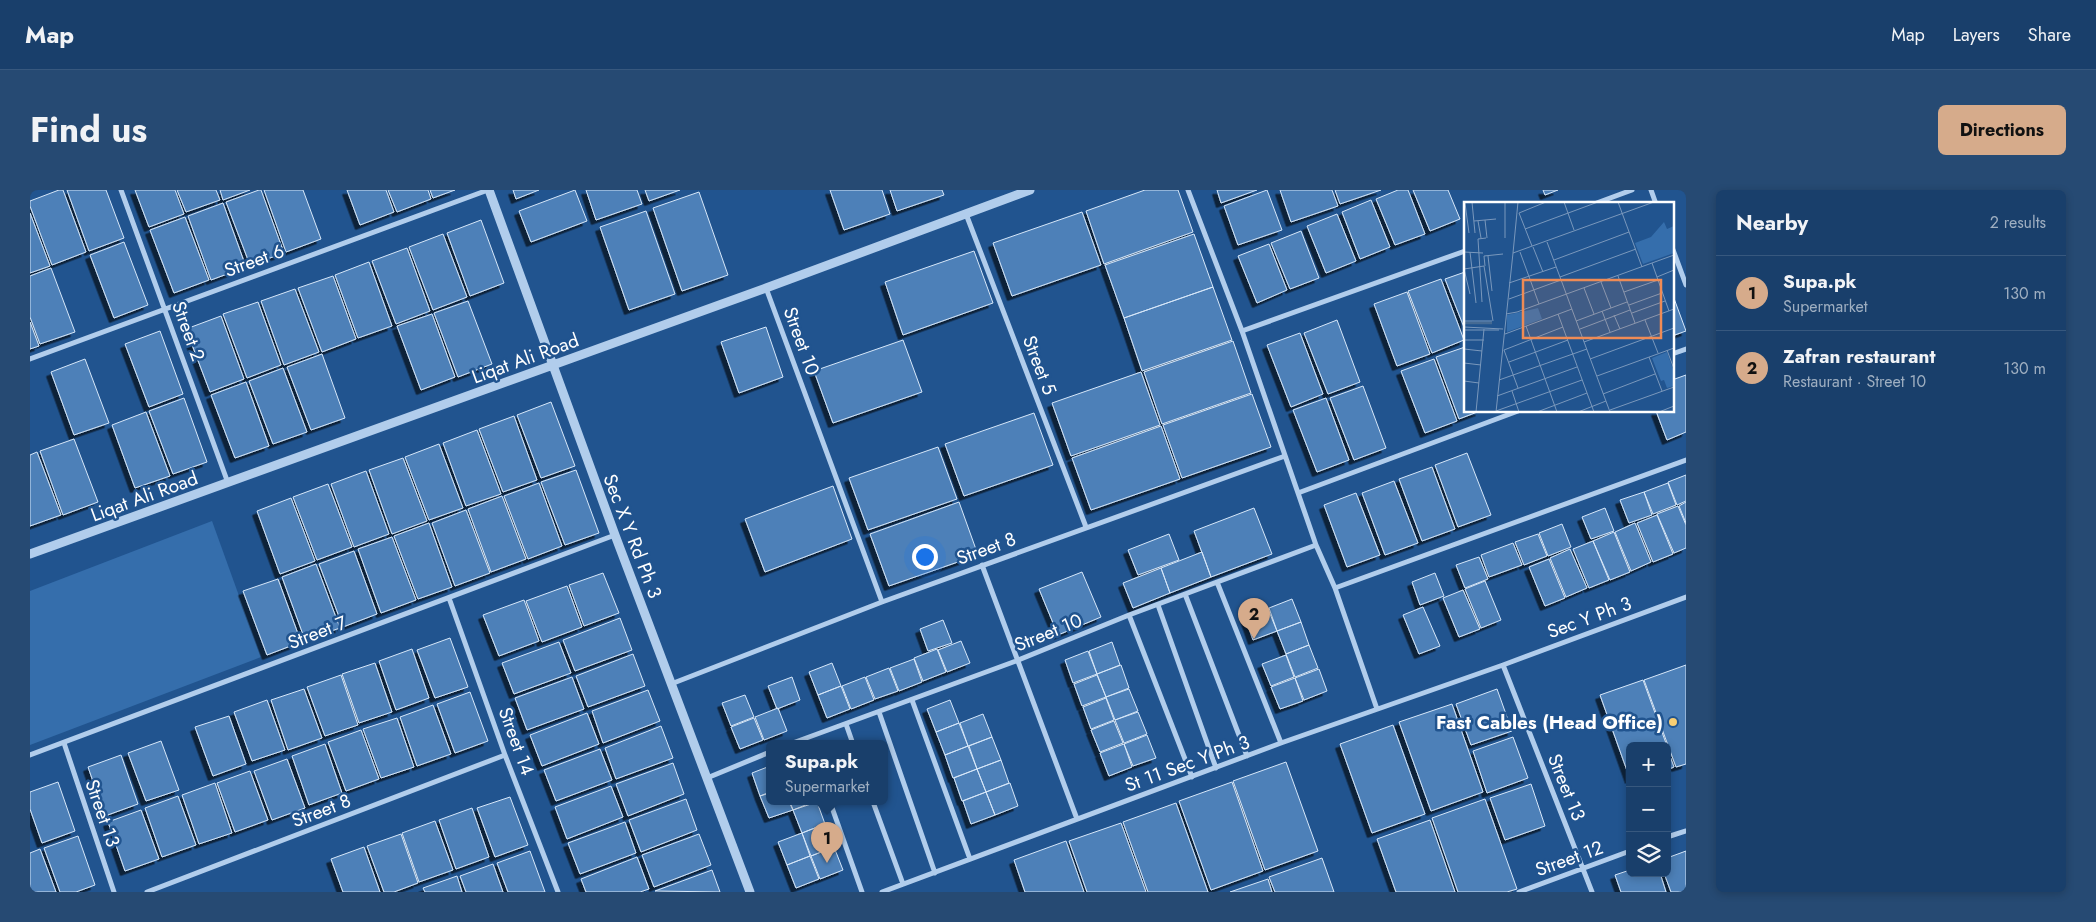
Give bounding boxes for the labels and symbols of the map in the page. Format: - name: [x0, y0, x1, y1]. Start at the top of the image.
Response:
- inset map: [1464, 202, 1674, 412]
- street label: Street 6: [220, 237, 288, 284]
- street label: Street 2: [165, 297, 212, 365]
- street label: Street 10: [777, 303, 826, 379]
- street label: Liqat Ali Road: [468, 327, 583, 390]
- street label: Street 5: [1016, 332, 1063, 399]
- street label: Liqat Ali Road: [87, 465, 202, 528]
- street label: Sec X Y Rd Ph 3: [596, 470, 669, 602]
- street label: Street 8: [953, 525, 1020, 572]
- your location: [912, 544, 938, 570]
- street label: Sec Y Ph 3: [1543, 590, 1635, 645]
- pin: 2: [1238, 598, 1270, 639]
- street label: Street 10: [1010, 607, 1086, 658]
- street label: Street 7: [284, 609, 351, 656]
- street label: Street 14: [492, 703, 541, 779]
- place label: Fast Cables (Head Office): [1436, 709, 1663, 736]
- marker: Fast Cables (Head Office): [1667, 716, 1679, 728]
- street label: St 11 Sec Y Ph 3: [1121, 728, 1253, 799]
- street label: Street 13: [1541, 750, 1592, 825]
- street label: Street 13: [78, 776, 127, 851]
- street label: Street 8: [288, 787, 355, 834]
- pin: 1: [811, 822, 843, 863]
- street label: Street 12: [1531, 834, 1607, 883]

